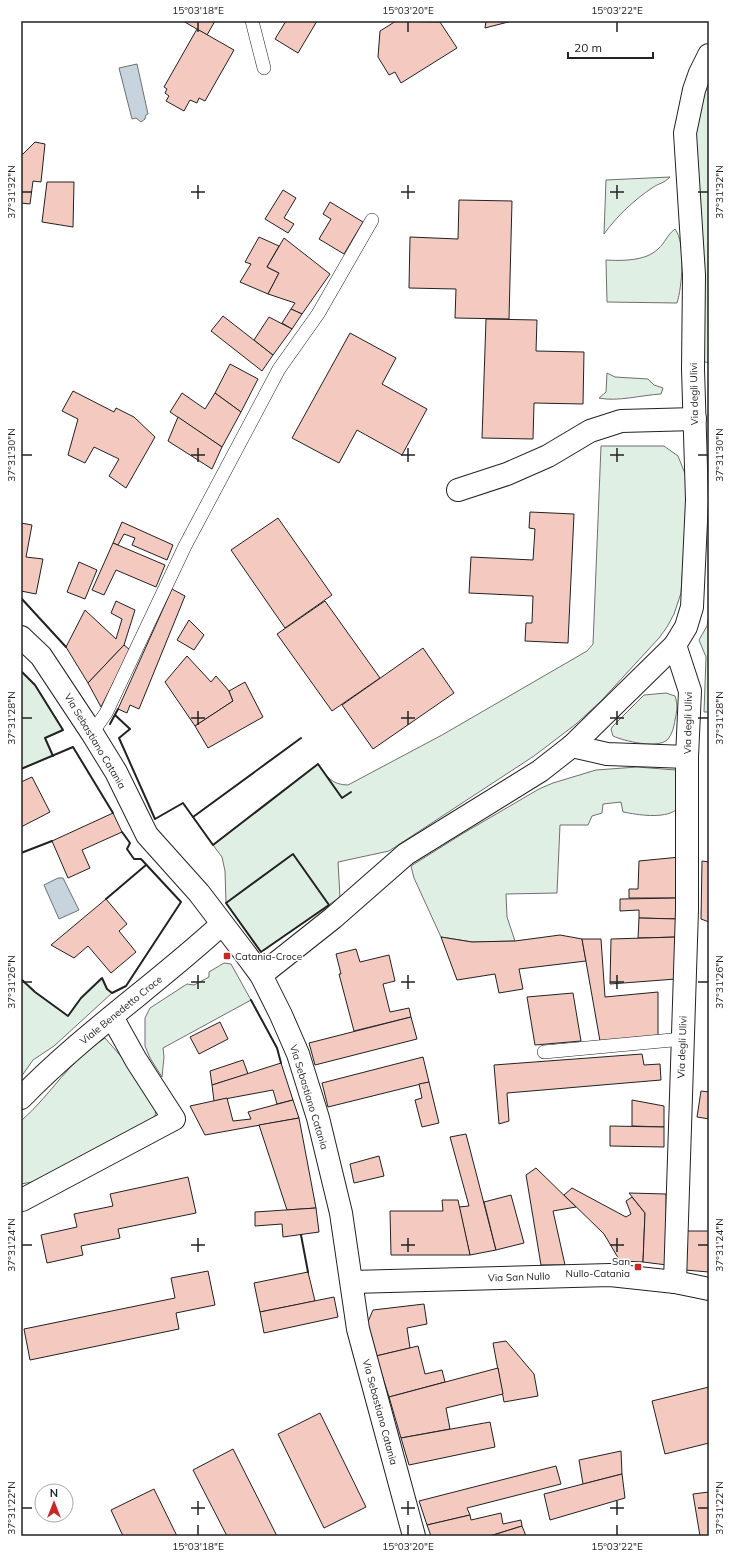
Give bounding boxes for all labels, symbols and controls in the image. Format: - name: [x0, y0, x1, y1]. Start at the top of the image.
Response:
- text: 15°03'18"E: [172, 4, 224, 17]
- text: 15°03'20"E: [382, 4, 434, 17]
- text: 15°03'22"E: [591, 4, 643, 17]
- scale bar: [568, 34, 653, 60]
- text: 20 m: [574, 40, 602, 55]
- text: 37°31'32"N: [5, 165, 18, 219]
- text: 37°31'32"N: [713, 165, 726, 219]
- street label: Via degli Ulivi: [687, 363, 701, 425]
- text: 37°31'30"N: [5, 428, 18, 482]
- text: 37°31'30"N: [713, 428, 726, 482]
- text: 37°31'28"N: [5, 691, 18, 745]
- street label: Via Sebastiano Catania: [61, 691, 129, 791]
- text: 37°31'28"N: [713, 691, 726, 745]
- street label: Via degli Ulivi: [681, 692, 695, 754]
- place label: Catania-Croce: [235, 950, 302, 963]
- marker: Catania-Croce: [222, 951, 232, 961]
- text: 37°31'26"N: [5, 955, 18, 1009]
- text: 37°31'26"N: [713, 955, 726, 1009]
- street label: Viale Benedetto Croce: [77, 973, 165, 1047]
- street label: Via degli Ulivi: [674, 1016, 690, 1078]
- street label: Via Sebastiano Catania: [287, 1043, 331, 1151]
- text: 37°31'24"N: [5, 1218, 18, 1272]
- text: 37°31'24"N: [713, 1218, 726, 1272]
- place label: San Nullo-Catania: [565, 1255, 630, 1280]
- marker: San Nullo-Catania: [633, 1262, 643, 1272]
- street label: Via San Nullo: [488, 1269, 551, 1285]
- street label: Via Sebastiano Catania: [360, 1358, 400, 1466]
- text: 37°31'22"N: [5, 1481, 18, 1535]
- text: 37°31'22"N: [713, 1481, 726, 1535]
- north arrow: [34, 1483, 74, 1523]
- text: N: [50, 1486, 58, 1500]
- text: 15°03'18"E: [172, 1540, 224, 1553]
- text: 15°03'20"E: [382, 1540, 434, 1553]
- text: 15°03'22"E: [591, 1540, 643, 1553]

